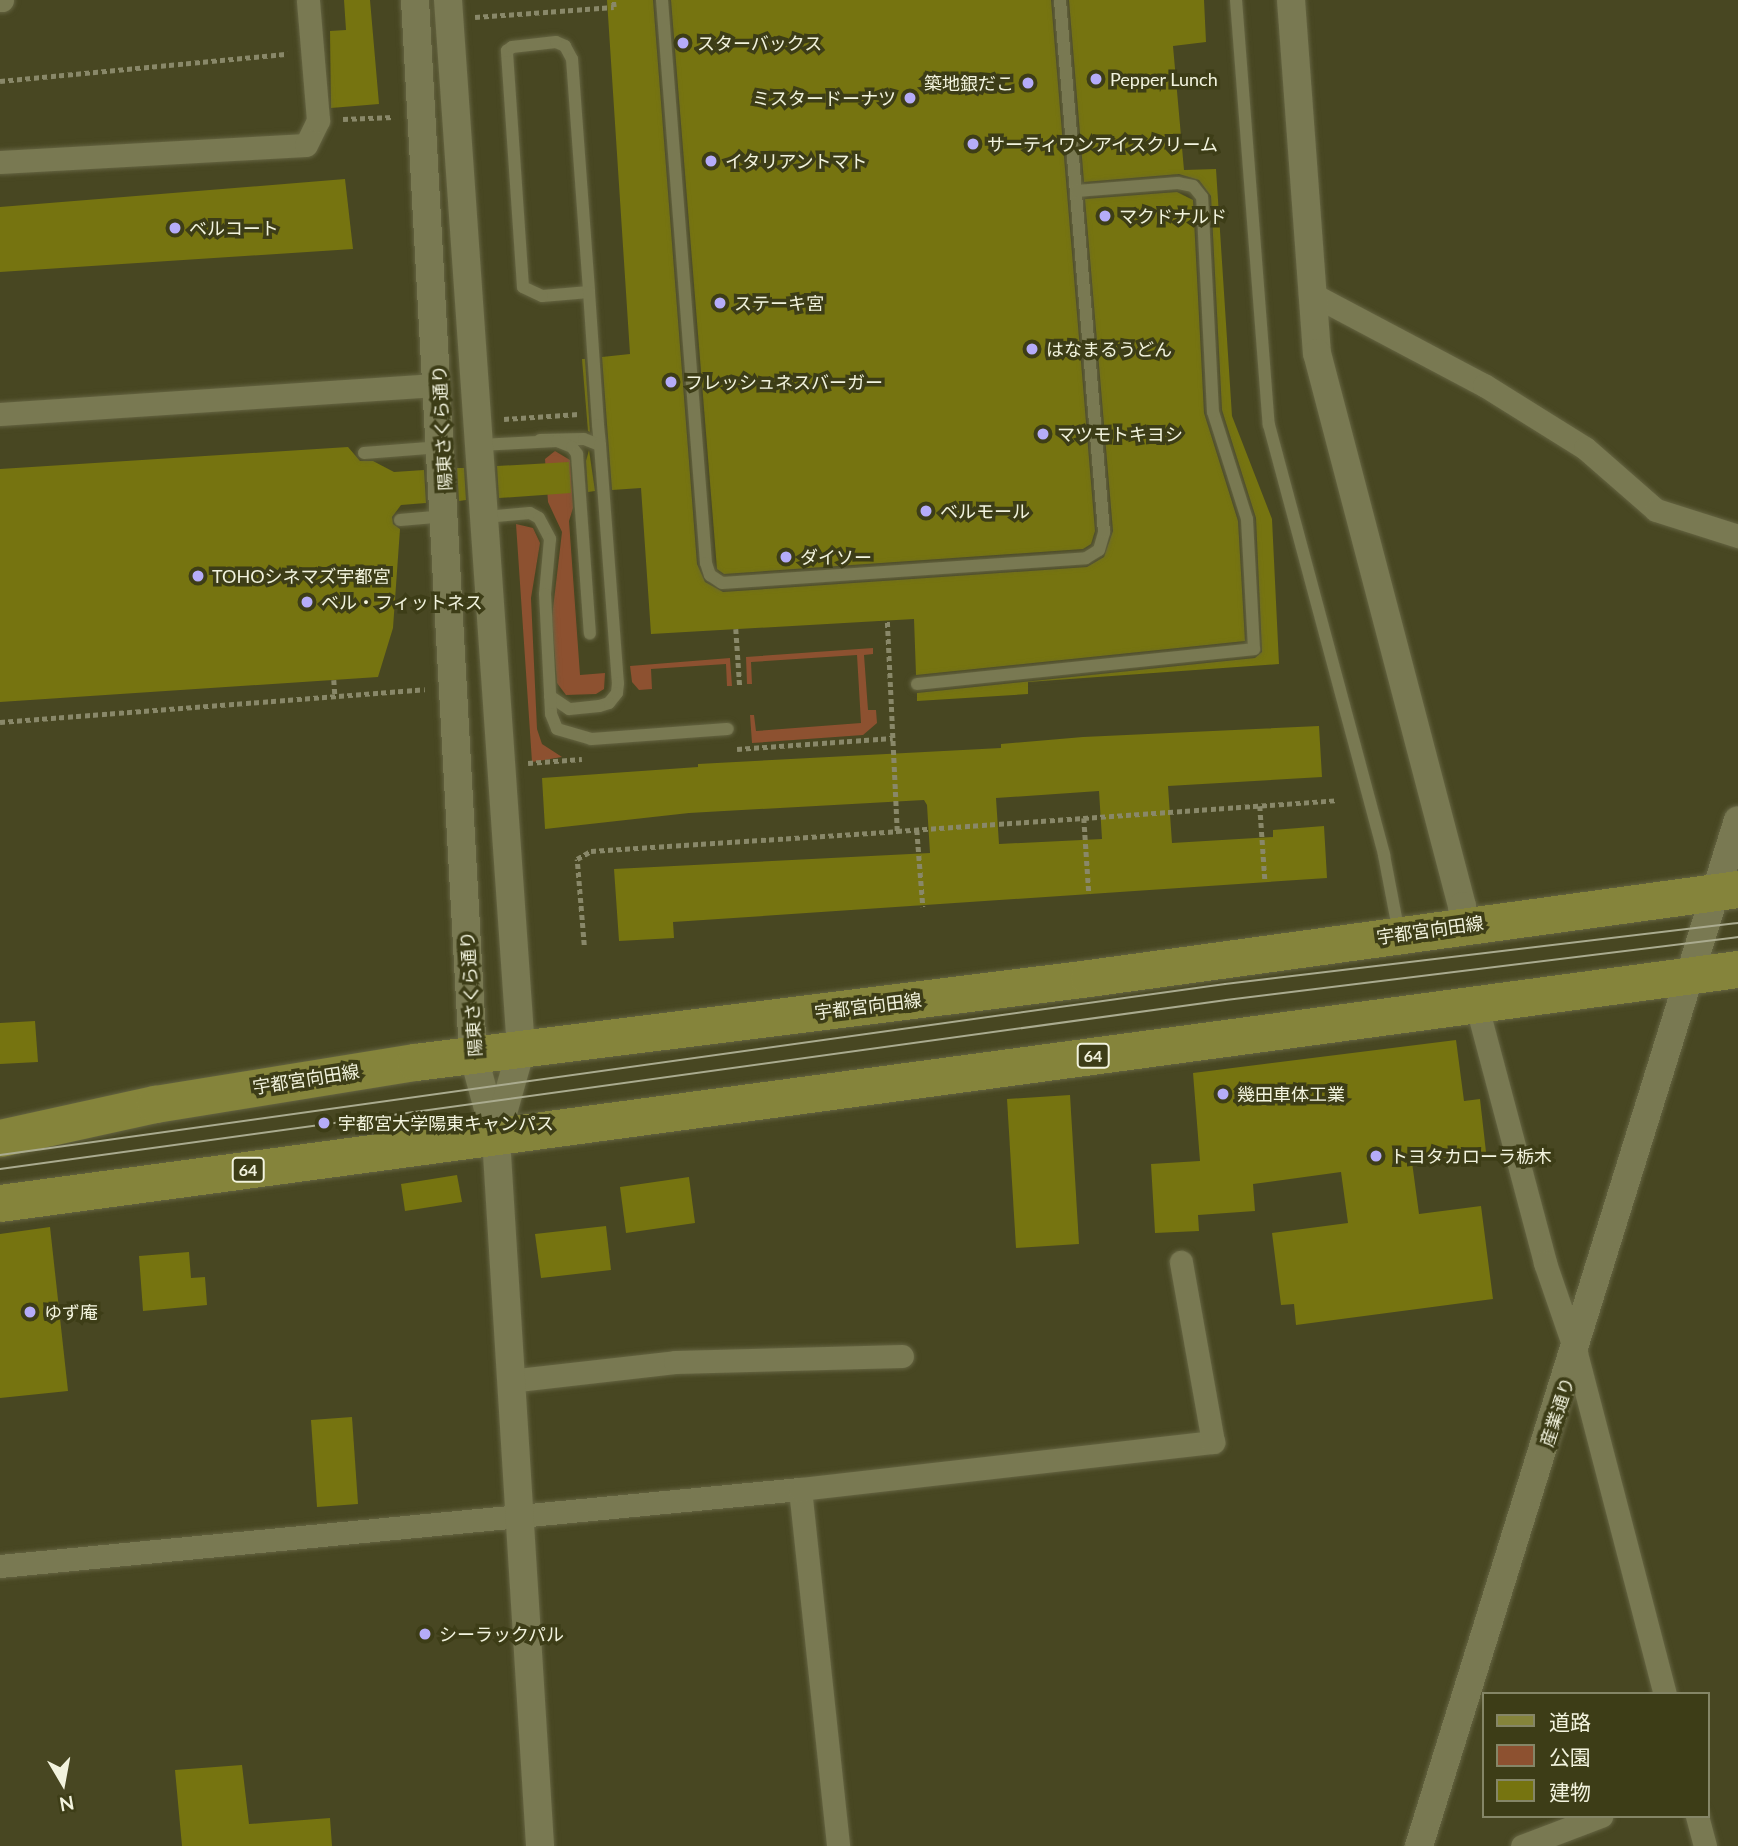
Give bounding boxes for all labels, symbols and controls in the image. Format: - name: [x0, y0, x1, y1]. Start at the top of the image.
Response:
- place label: スターバックス: [697, 32, 823, 54]
- marker: スターバックス: [675, 35, 691, 51]
- place label: Pepper Lunch: [1110, 68, 1218, 90]
- marker: Pepper Lunch: [1088, 71, 1104, 87]
- place label: 築地銀だこ: [924, 72, 1014, 94]
- marker: 築地銀だこ: [1020, 75, 1036, 91]
- place label: ミスタードーナツ: [752, 87, 896, 109]
- marker: ミスタードーナツ: [902, 90, 918, 106]
- place label: サーティワンアイスクリーム: [987, 133, 1221, 155]
- marker: サーティワンアイスクリーム: [965, 136, 981, 152]
- place label: イタリアントマト: [725, 150, 869, 172]
- marker: イタリアントマト: [703, 153, 719, 169]
- place label: マクドナルド: [1119, 205, 1227, 227]
- marker: マクドナルド: [1097, 208, 1113, 224]
- place label: ベルコート: [189, 217, 279, 239]
- marker: ベルコート: [167, 220, 183, 236]
- place label: ステーキ宮: [734, 292, 824, 314]
- marker: ステーキ宮: [712, 295, 728, 311]
- place label: はなまるうどん: [1046, 338, 1172, 360]
- marker: はなまるうどん: [1024, 341, 1040, 357]
- street label: 陽東さくら通り: [428, 365, 456, 491]
- place label: フレッシュネスバーガー: [685, 371, 883, 393]
- marker: フレッシュネスバーガー: [663, 374, 679, 390]
- place label: マツモトキヨシ: [1057, 423, 1183, 445]
- marker: マツモトキヨシ: [1035, 426, 1051, 442]
- place label: ベルモール: [940, 500, 1030, 522]
- marker: ベルモール: [918, 503, 934, 519]
- place label: ダイソー: [800, 546, 872, 568]
- marker: ダイソー: [778, 549, 794, 565]
- place label: TOHOシネマズ宇都宮: [212, 565, 391, 587]
- marker: TOHOシネマズ宇都宮: [190, 568, 206, 584]
- place label: ベル・フィットネス: [321, 591, 483, 613]
- marker: ベル・フィットネス: [299, 594, 315, 610]
- street label: 宇都宮向田線: [1375, 912, 1485, 948]
- street label: 陽東さくら通り: [456, 930, 486, 1058]
- street label: 宇都宮向田線: [813, 989, 923, 1023]
- road number: 64: [1076, 1044, 1110, 1068]
- street label: 宇都宮向田線: [251, 1060, 361, 1098]
- place label: 幾田車体工業: [1237, 1083, 1345, 1105]
- marker: 幾田車体工業: [1215, 1086, 1231, 1102]
- place label: 宇都宮大学陽東キャンパス: [338, 1112, 554, 1134]
- marker: 宇都宮大学陽東キャンパス: [316, 1115, 332, 1131]
- place label: トヨタカローラ栃木: [1390, 1145, 1552, 1167]
- marker: トヨタカローラ栃木: [1368, 1148, 1384, 1164]
- road number: 64: [230, 1158, 266, 1182]
- place label: ゆず庵: [44, 1301, 98, 1323]
- marker: ゆず庵: [22, 1304, 38, 1320]
- street label: 産業通り: [1536, 1374, 1578, 1450]
- place label: シーラックパル: [439, 1623, 565, 1645]
- marker: シーラックパル: [417, 1626, 433, 1642]
- legend: [1482, 1692, 1710, 1818]
- text: 道路: [1549, 1709, 1591, 1734]
- text: 公園: [1549, 1744, 1591, 1769]
- north arrow: [28, 1748, 98, 1818]
- text: 建物: [1549, 1779, 1591, 1804]
- text: N: [58, 1792, 76, 1817]

